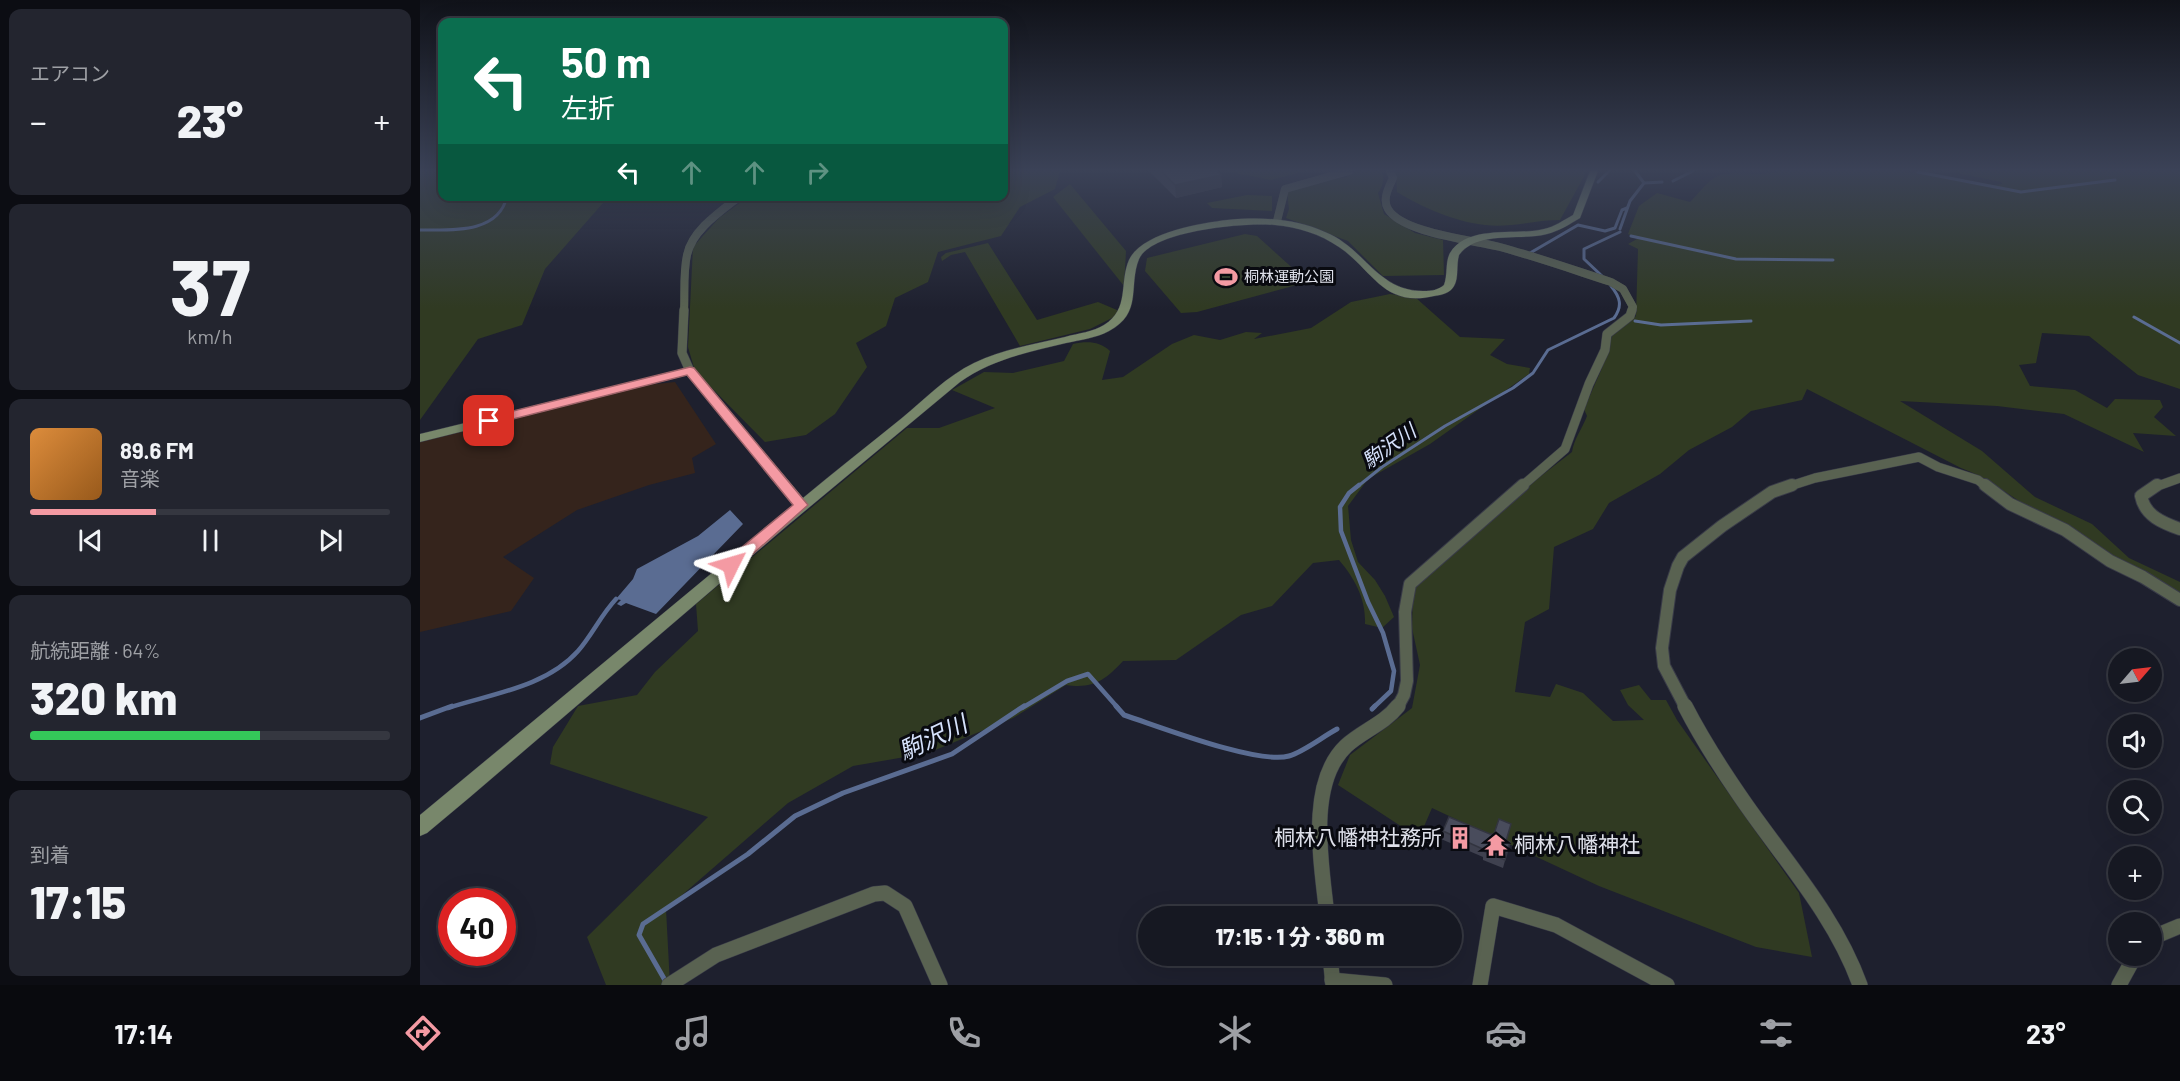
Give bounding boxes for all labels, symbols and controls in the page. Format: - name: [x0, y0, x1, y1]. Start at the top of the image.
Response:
- text: 50 m: [561, 36, 651, 86]
- icon: left: [462, 42, 540, 120]
- text: エアコン: [30, 61, 110, 85]
- text: 左折: [561, 91, 615, 123]
- text: 23°: [177, 93, 243, 147]
- text: −: [30, 101, 47, 141]
- text: +: [373, 101, 390, 141]
- icon: left: [612, 156, 645, 189]
- icon: ahead: [675, 156, 708, 189]
- icon: ahead: [738, 156, 771, 189]
- icon: right: [801, 156, 834, 189]
- text: 37: [170, 238, 250, 332]
- sports icon: 桐林運動公園: [1213, 264, 1239, 290]
- place label: 桐林運動公園: [1244, 267, 1334, 285]
- text: km/h: [187, 324, 233, 348]
- pin: [463, 395, 514, 446]
- icon: arrive: [472, 404, 505, 437]
- water label: 駒沢川: [1357, 417, 1422, 472]
- text: 89.6 FM: [120, 437, 194, 463]
- text: 音楽: [120, 466, 160, 490]
- icon: previous: [74, 524, 107, 557]
- icon: pause: [194, 524, 227, 557]
- icon: next: [314, 524, 347, 557]
- position arrow: [699, 533, 763, 597]
- text: 航続距離 · 64%: [30, 638, 160, 662]
- north arrow: [2108, 648, 2162, 702]
- map controls: [2108, 648, 2162, 966]
- text: 320 km: [30, 670, 177, 724]
- water label: 駒沢川: [894, 707, 974, 765]
- button: sound: [2108, 714, 2162, 768]
- button: search: [2108, 780, 2162, 834]
- place label: 桐林八幡神社務所: [1274, 824, 1442, 849]
- building icon: 桐林八幡神社務所: [1447, 825, 1473, 851]
- place label: 桐林八幡神社: [1514, 831, 1640, 856]
- temple icon: 桐林八幡神社: [1483, 832, 1509, 858]
- text: 到着: [30, 842, 70, 866]
- button: +: [2108, 846, 2162, 900]
- text: 17:15: [30, 874, 126, 928]
- speed limit sign: 40: [438, 888, 516, 966]
- button: −: [2108, 912, 2162, 966]
- text: 17:15 · 1 分 · 360 m: [1216, 923, 1384, 949]
- icon: directions: [402, 1012, 444, 1054]
- icon: music: [672, 1012, 714, 1054]
- icon: phone: [943, 1012, 985, 1054]
- icon: climate: [1214, 1012, 1256, 1054]
- icon: car: [1485, 1012, 1527, 1054]
- icon: filters: [1755, 1012, 1797, 1054]
- text: 17:14: [114, 1017, 173, 1049]
- text: 23°: [2026, 1017, 2066, 1049]

